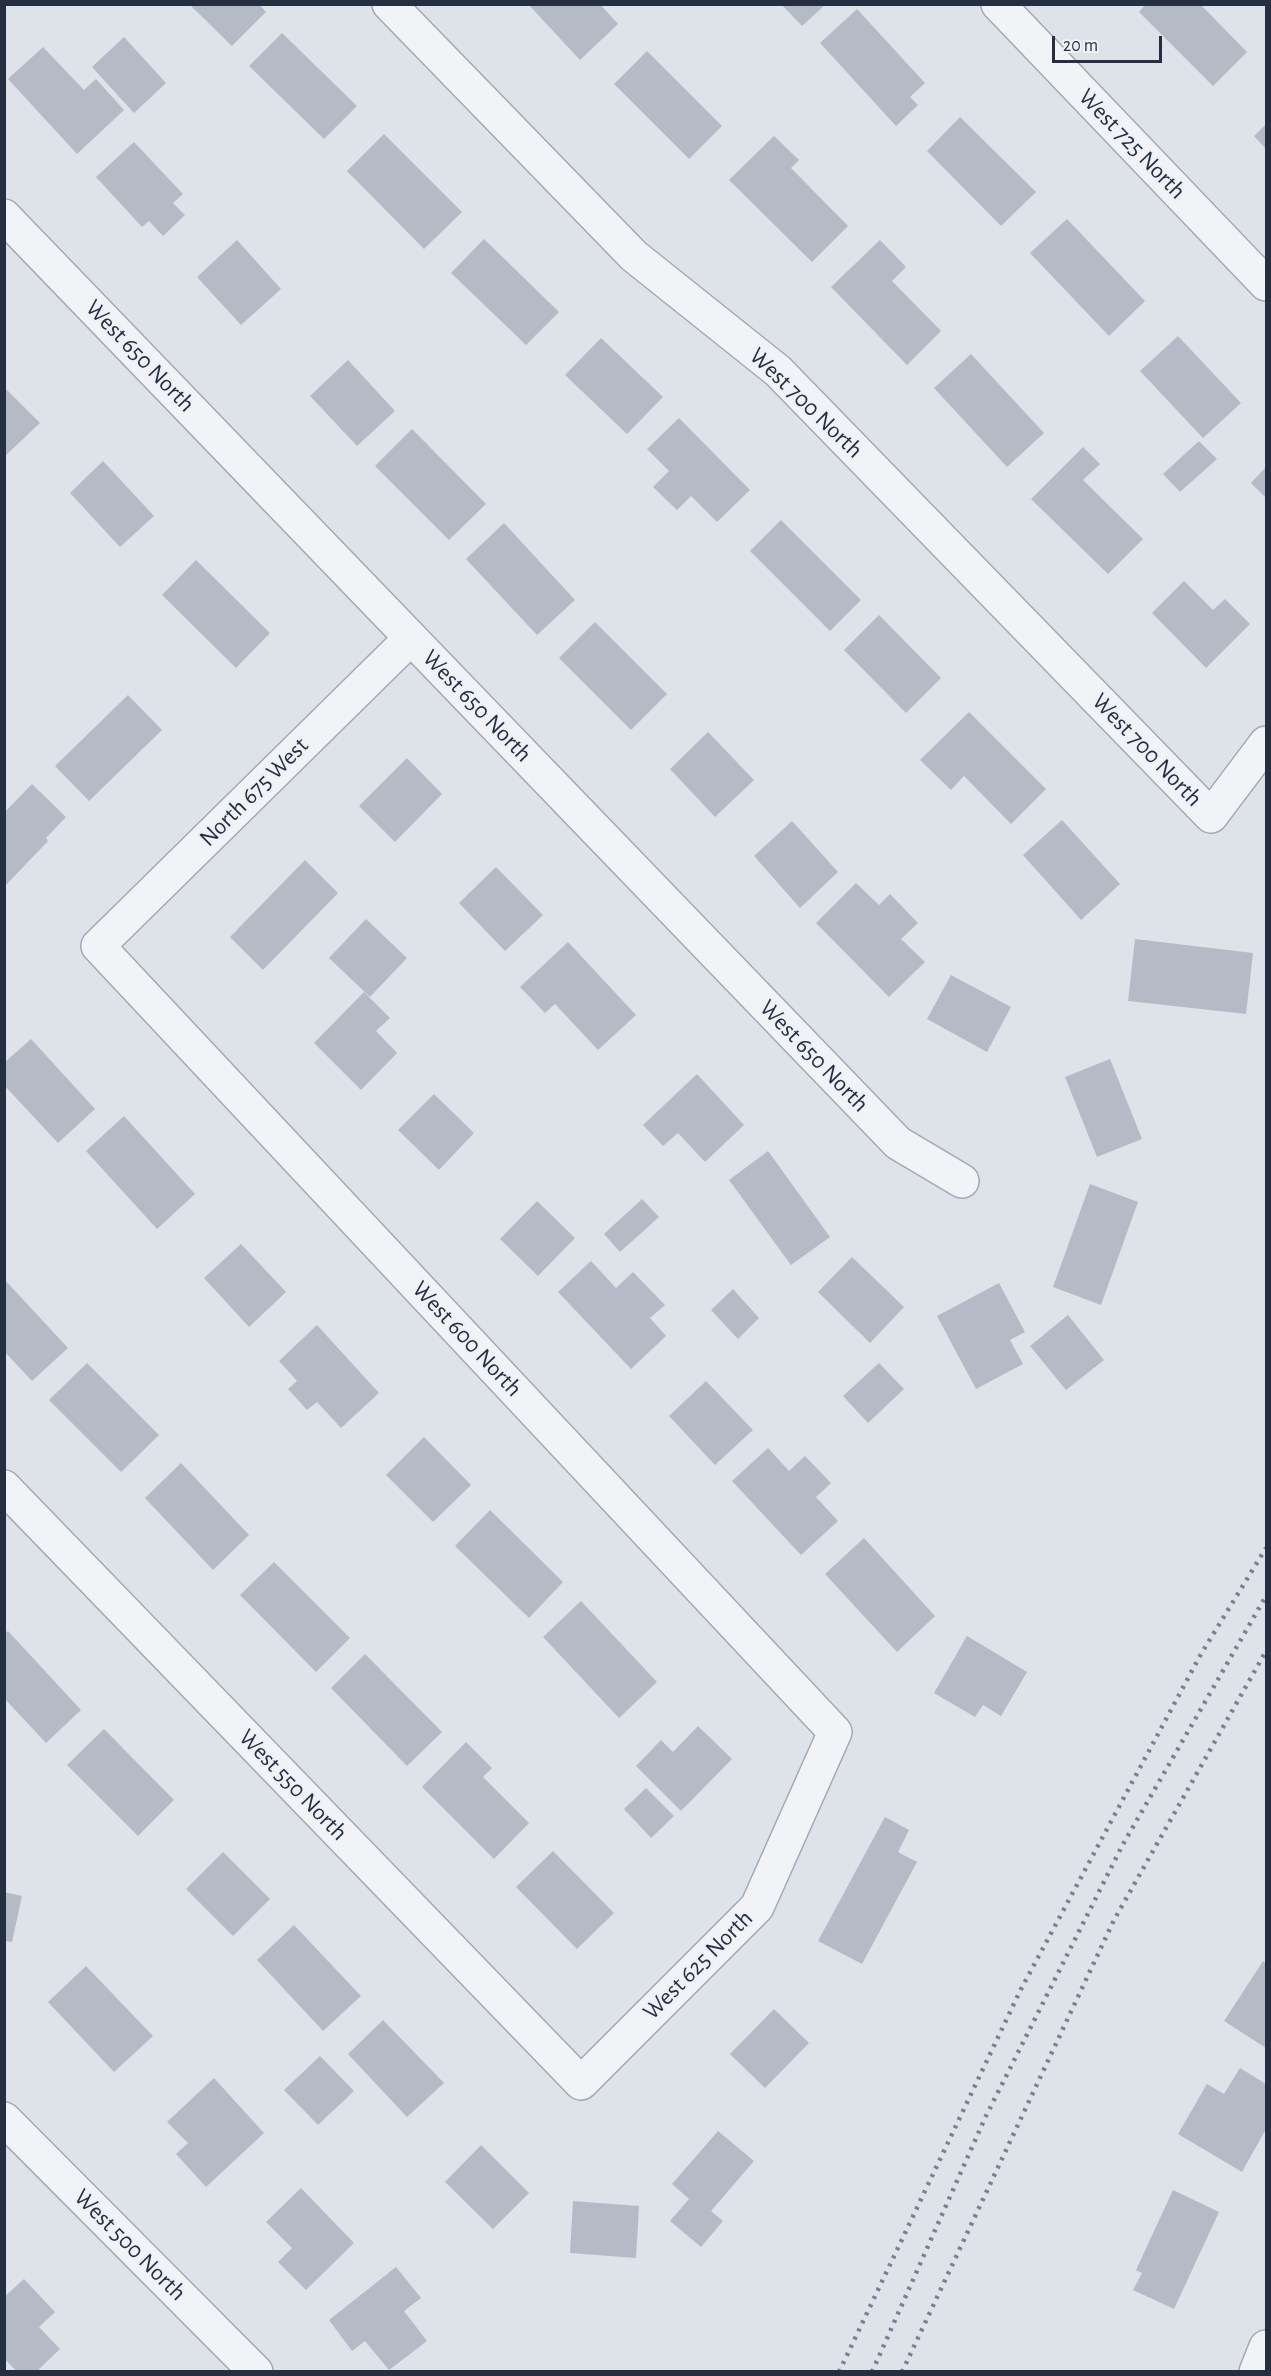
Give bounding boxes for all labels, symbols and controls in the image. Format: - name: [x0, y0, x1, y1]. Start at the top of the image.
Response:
- scale bar: [1055, 24, 1164, 62]
- text: 20 m: [1063, 37, 1098, 55]
- street label: West 725 North: [1072, 83, 1192, 205]
- street label: West 650 North: [79, 294, 201, 418]
- street label: West 700 North: [743, 342, 869, 464]
- street label: West 650 North: [416, 644, 538, 768]
- street label: West 700 North: [1086, 687, 1208, 813]
- street label: North 675 West: [193, 731, 315, 853]
- street label: West 650 North: [753, 994, 875, 1118]
- street label: West 600 North: [406, 1275, 528, 1403]
- street label: West 550 North: [233, 1723, 353, 1847]
- street label: West 625 North: [637, 1904, 759, 2026]
- street label: West 500 North: [68, 2183, 192, 2307]

